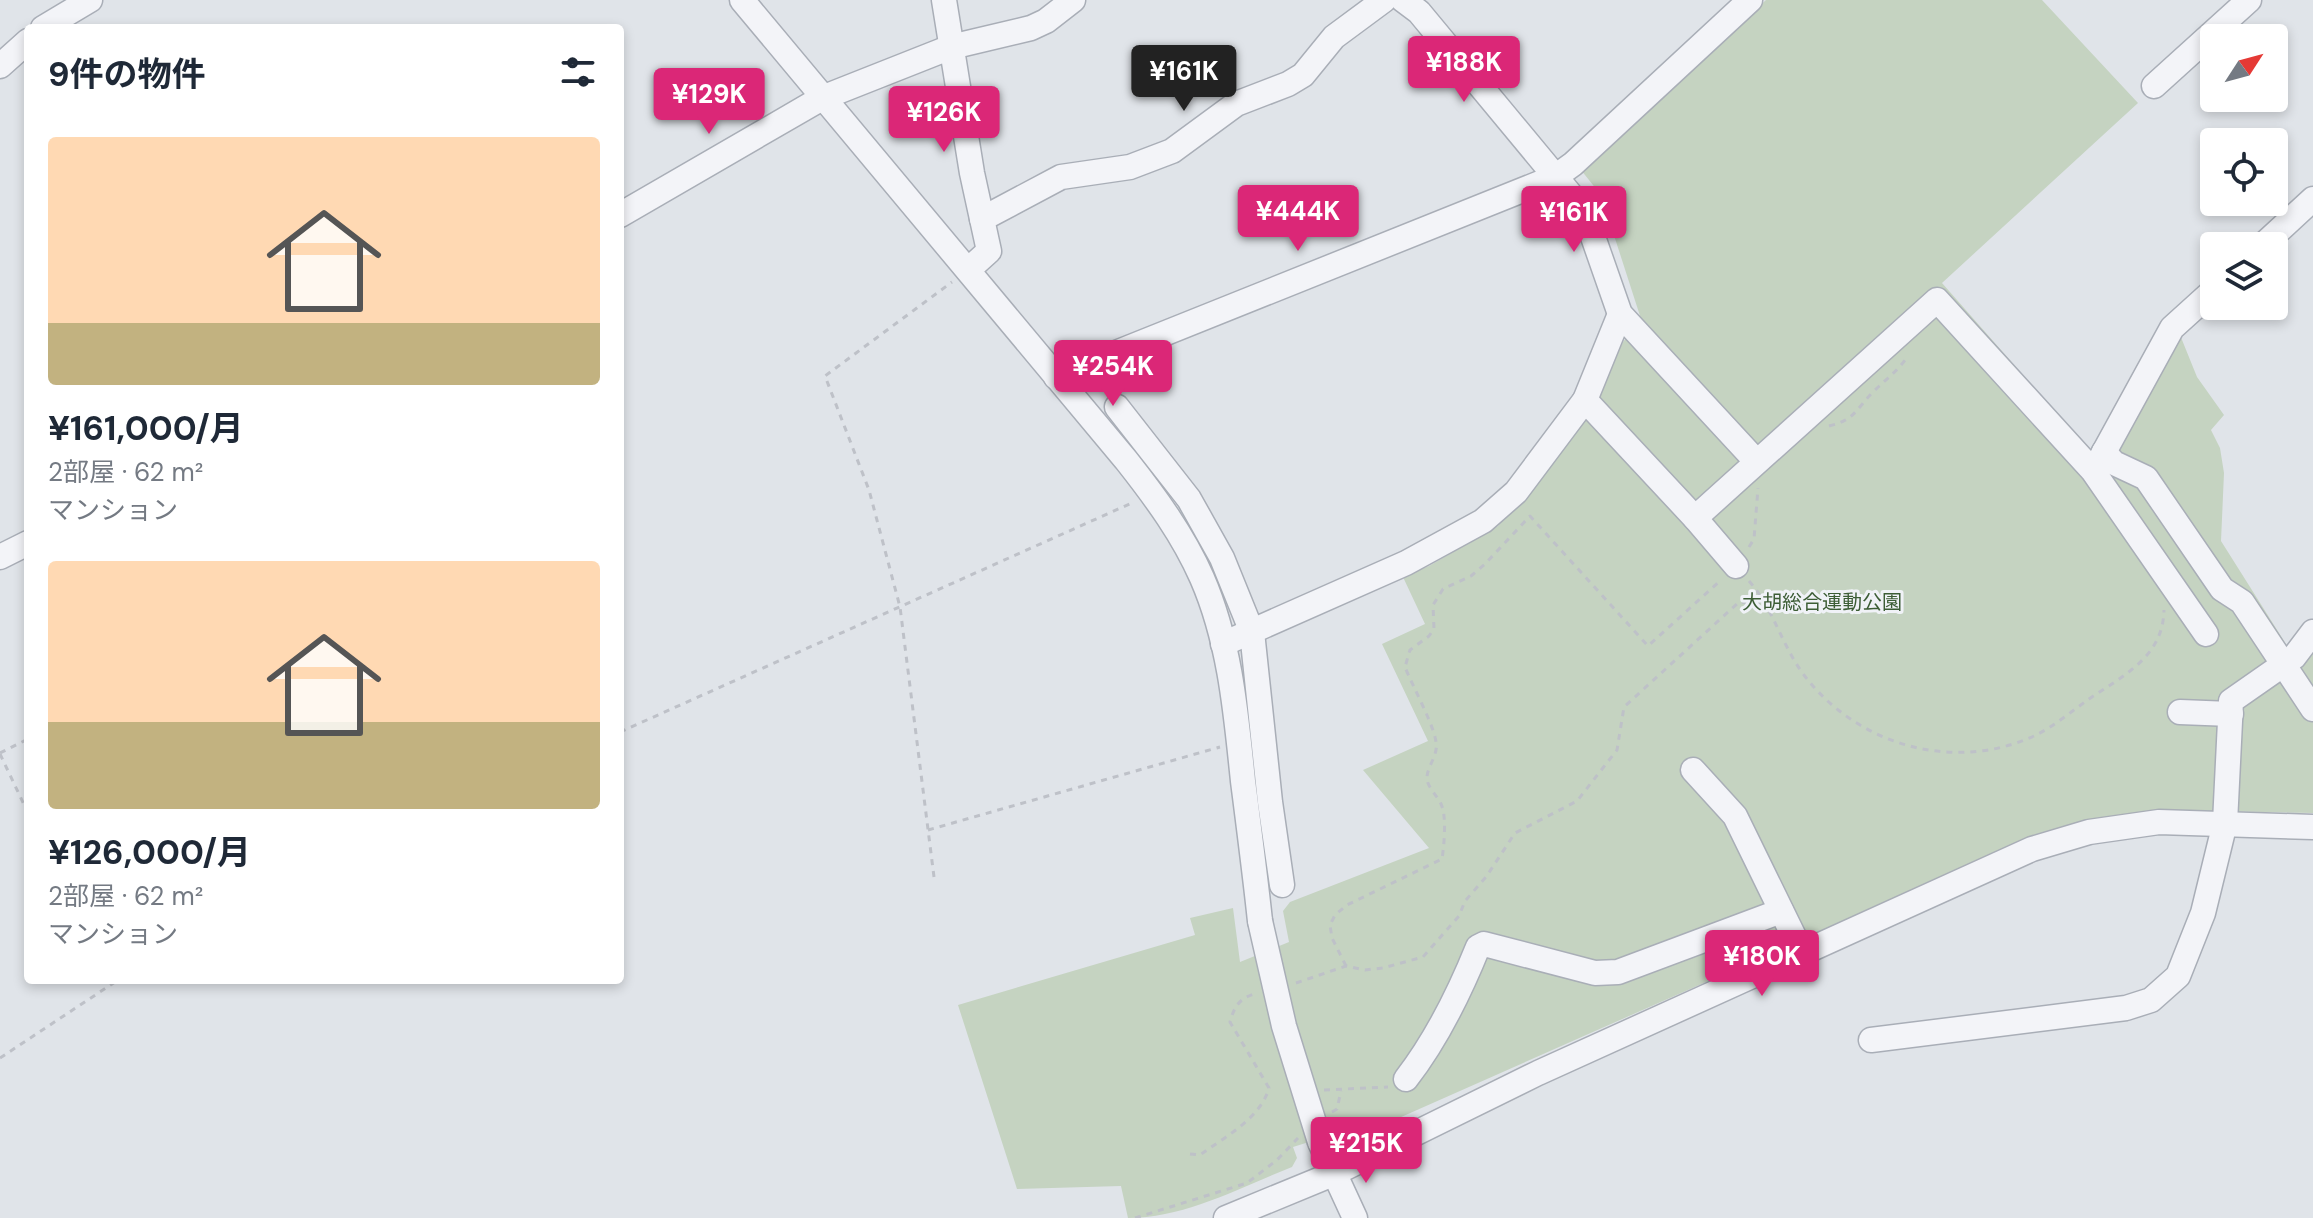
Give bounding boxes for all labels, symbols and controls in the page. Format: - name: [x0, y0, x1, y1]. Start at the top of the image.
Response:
- north arrow: [2200, 24, 2288, 112]
- map controls: [2200, 24, 2288, 320]
- pin: ¥188K: [1408, 36, 1520, 104]
- pin: ¥161K: [1128, 45, 1240, 113]
- text: ¥188K: [1426, 45, 1502, 79]
- icon: filters: [556, 50, 600, 94]
- text: 9件の物件: [48, 52, 206, 97]
- text: ¥161K: [1149, 54, 1219, 88]
- pin: ¥129K: [653, 68, 765, 136]
- text: ¥129K: [672, 77, 746, 111]
- pin: ¥126K: [888, 86, 1000, 154]
- text: ¥126K: [907, 95, 981, 129]
- button: locate: [2200, 128, 2288, 216]
- pin: ¥444K: [1242, 185, 1354, 253]
- pin: ¥161K: [1518, 186, 1630, 254]
- icon: home: [252, 189, 396, 333]
- text: ¥444K: [1256, 194, 1340, 228]
- text: ¥161K: [1539, 195, 1609, 229]
- button: layers: [2200, 232, 2288, 320]
- pin: ¥254K: [1057, 340, 1169, 408]
- text: ¥254K: [1072, 349, 1154, 383]
- text: ¥161,000/月: [48, 406, 244, 451]
- text: 2部屋 · 62 m²: [48, 455, 203, 489]
- text: マンション: [48, 493, 178, 527]
- park label: 大胡総合運動公園: [1742, 589, 1902, 615]
- icon: home: [252, 613, 396, 757]
- text: ¥126,000/月: [48, 830, 251, 875]
- text: 2部屋 · 62 m²: [48, 879, 203, 913]
- text: マンション: [48, 917, 178, 951]
- pin: ¥180K: [1706, 930, 1818, 998]
- text: ¥180K: [1723, 939, 1801, 973]
- pin: ¥215K: [1310, 1117, 1422, 1185]
- text: ¥215K: [1329, 1126, 1403, 1160]

